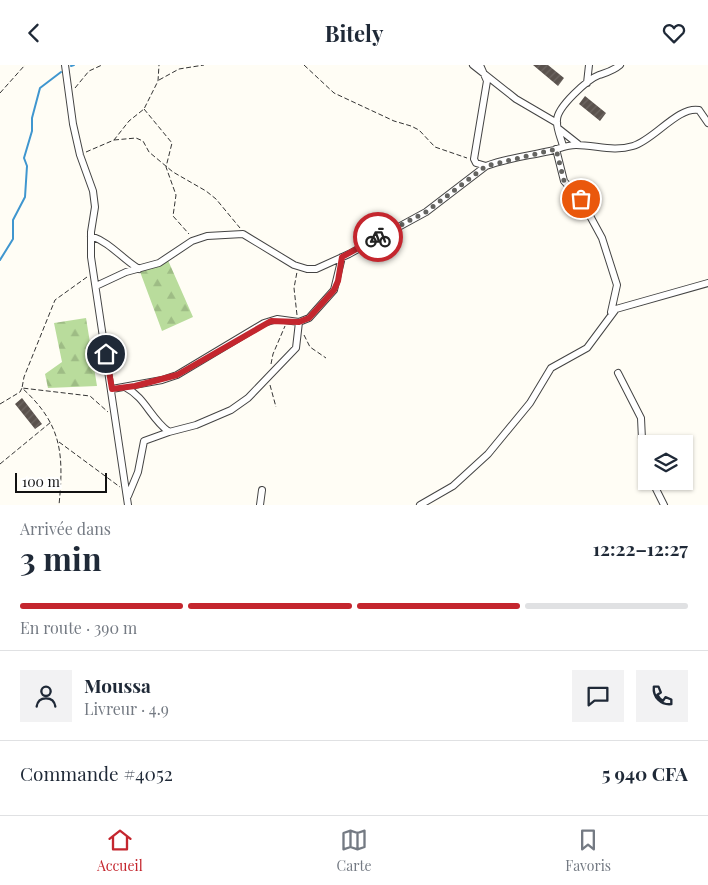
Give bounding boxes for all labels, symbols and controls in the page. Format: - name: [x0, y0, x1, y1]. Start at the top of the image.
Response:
- text: Bitely: [325, 18, 383, 48]
- icon: back: [20, 19, 48, 47]
- icon: heart: [660, 19, 688, 47]
- pin: [560, 178, 602, 220]
- icon: bag: [567, 185, 595, 213]
- courier: [353, 212, 403, 262]
- icon: bike: [364, 223, 392, 251]
- pin: [85, 333, 127, 375]
- icon: home: [92, 340, 120, 368]
- map controls: [638, 435, 693, 490]
- button: layers: [638, 435, 693, 490]
- scale bar: [15, 470, 108, 493]
- text: 100 m: [22, 472, 60, 491]
- text: Arrivée dans: [20, 518, 111, 539]
- text: 12:22–12:27: [593, 535, 688, 561]
- text: 3 min: [20, 536, 102, 579]
- text: En route · 390 m: [20, 617, 137, 638]
- button: person: [20, 670, 72, 722]
- button: chat: [572, 670, 624, 722]
- button: phone: [636, 670, 688, 722]
- text: Moussa: [84, 672, 151, 698]
- text: Livreur · 4.9: [84, 698, 169, 719]
- text: Commande #4052: [20, 760, 173, 786]
- text: 5 940 CFA: [602, 760, 688, 786]
- tab: Accueil: [97, 826, 143, 875]
- tab: Carte: [337, 826, 371, 875]
- tab: Favoris: [565, 826, 611, 875]

